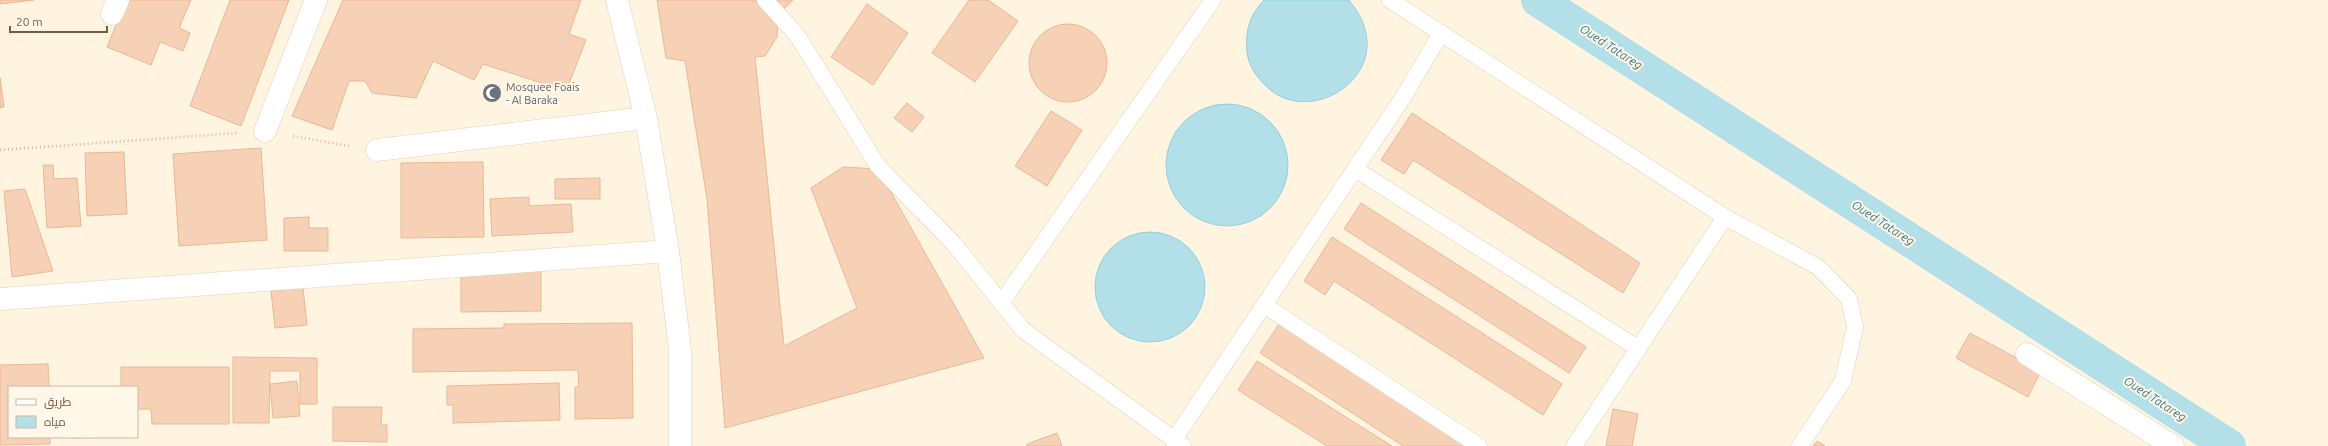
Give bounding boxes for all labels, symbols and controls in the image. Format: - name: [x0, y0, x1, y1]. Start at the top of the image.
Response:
- scale bar: [10, 8, 107, 34]
- text: 20 m: [16, 15, 43, 28]
- water label: Oued Tatareg: [1578, 22, 1645, 72]
- place label: Mosquee Foais - Al Baraka: [506, 81, 580, 106]
- mosque icon: Mosquee Foais - Al Baraka: [481, 82, 503, 104]
- water label: Oued Tatareg: [1850, 198, 1917, 248]
- water label: Oued Tatareg: [2122, 374, 2189, 424]
- legend: [8, 386, 138, 438]
- text: طريق: [44, 395, 72, 409]
- text: مياه: [44, 415, 66, 429]

